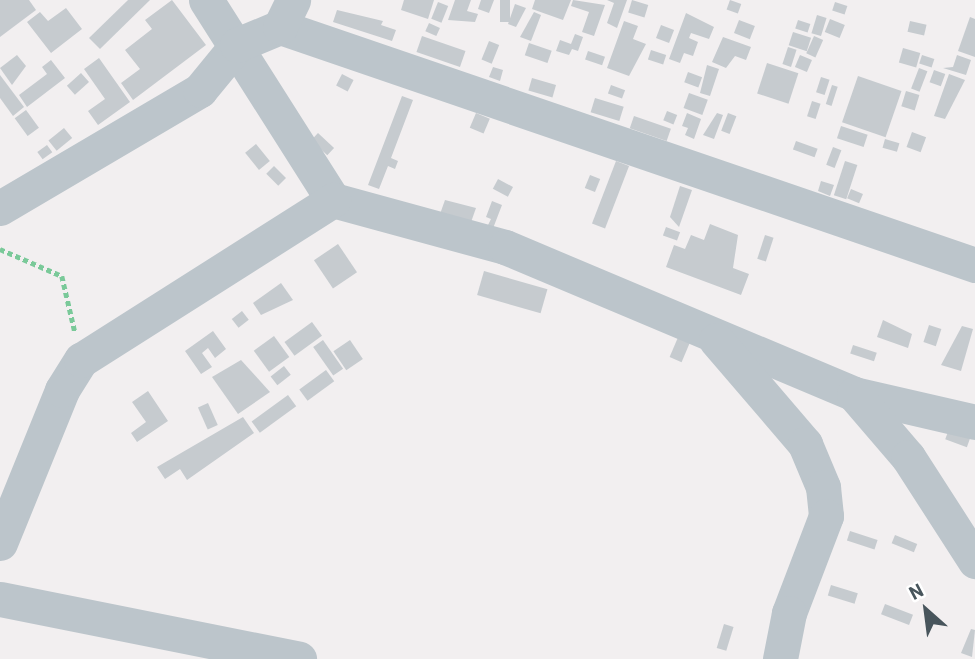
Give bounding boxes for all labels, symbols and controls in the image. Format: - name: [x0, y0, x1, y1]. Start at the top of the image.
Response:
- north arrow: [891, 575, 961, 645]
- text: N: [905, 578, 927, 604]

